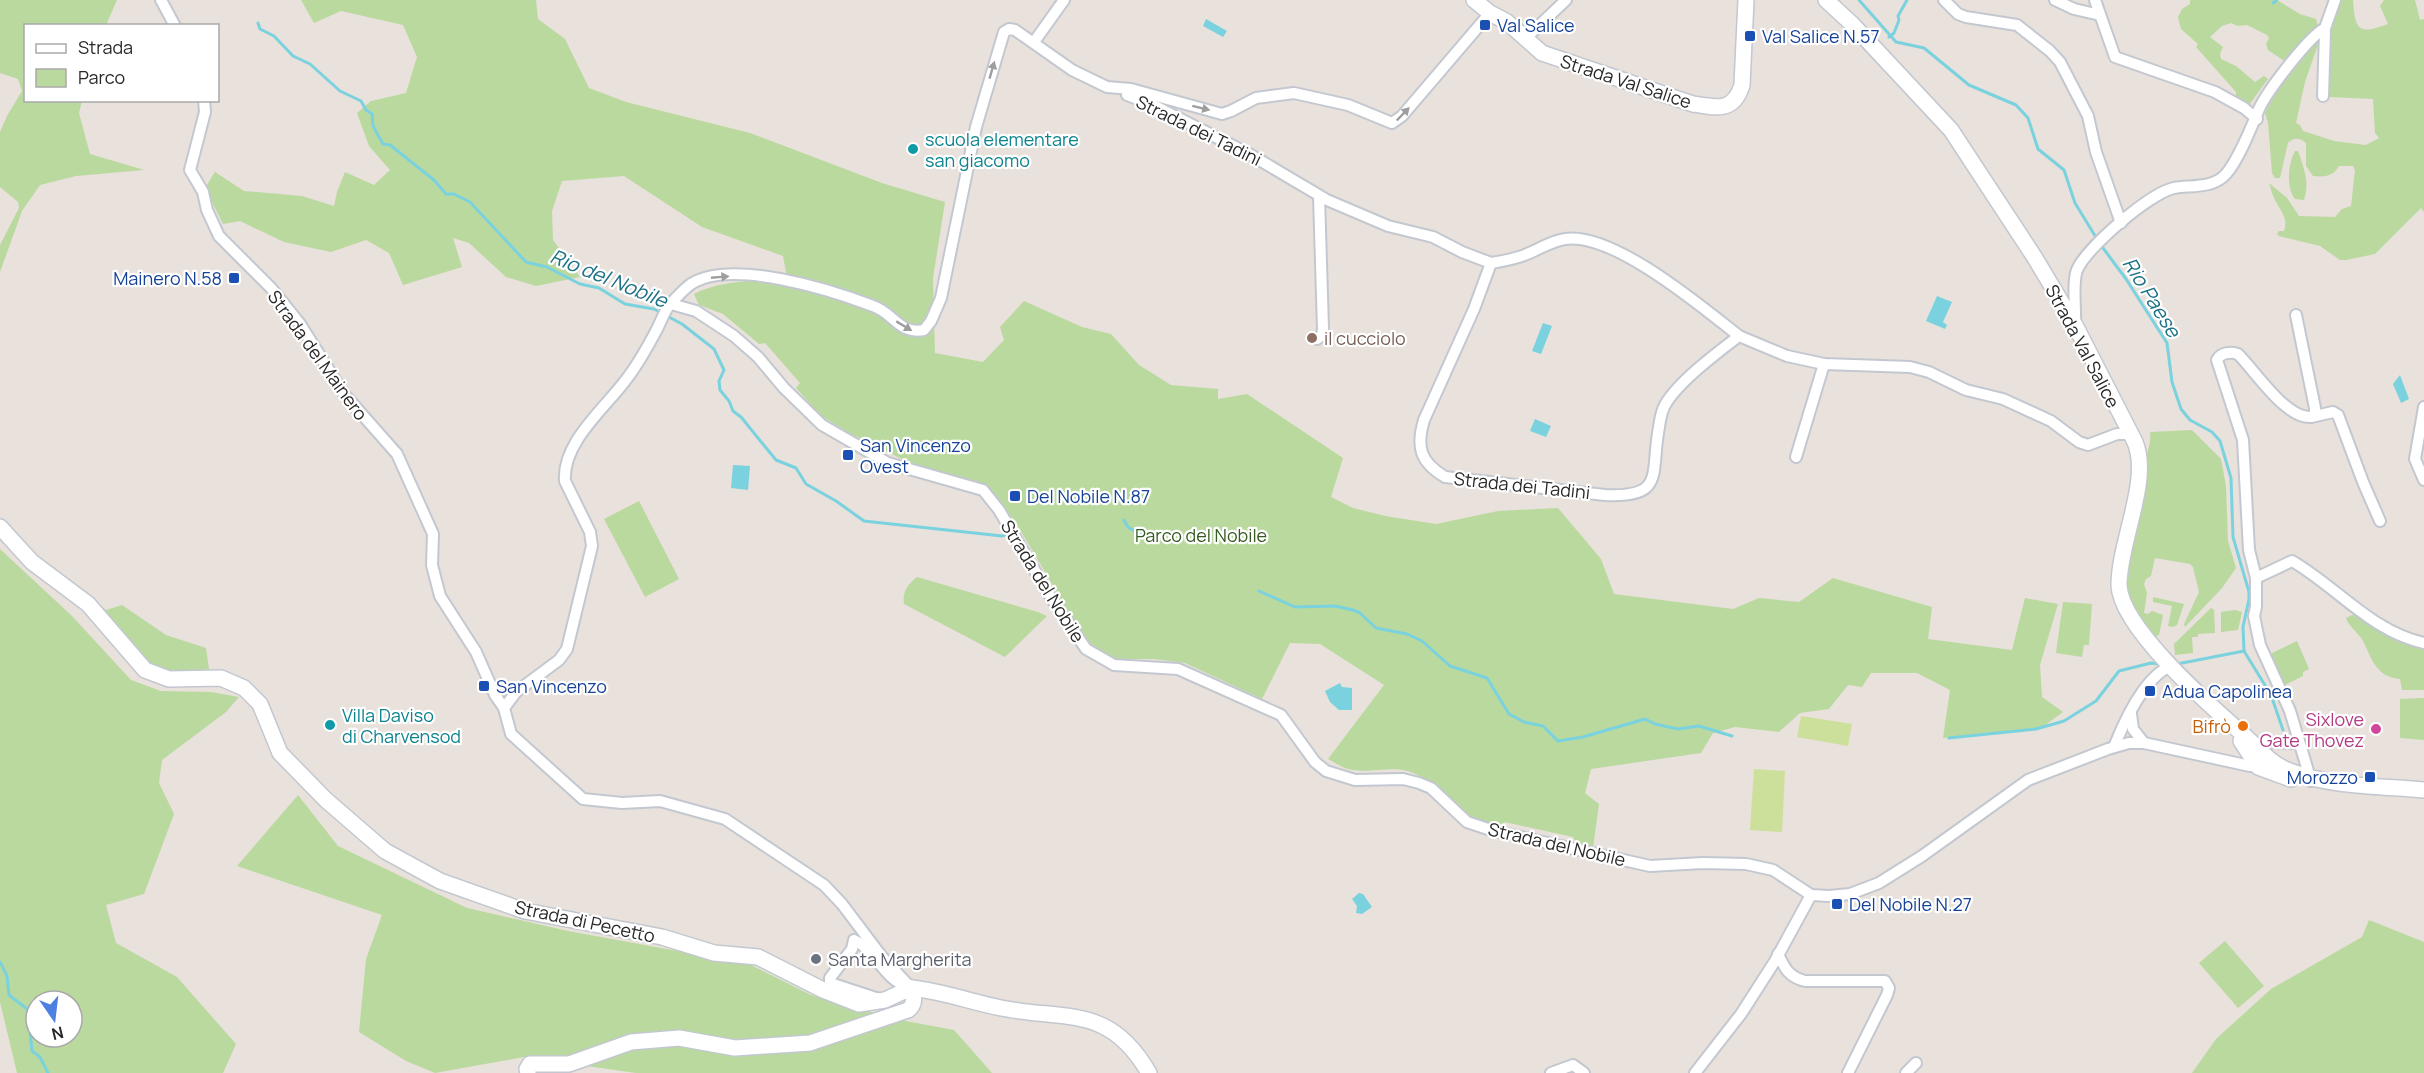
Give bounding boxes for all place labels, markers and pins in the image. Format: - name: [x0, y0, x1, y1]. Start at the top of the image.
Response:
- place label: Val Salice: [1497, 13, 1575, 37]
- marker: Val Salice: [1478, 18, 1492, 32]
- place label: Val Salice N.57: [1762, 24, 1880, 48]
- marker: Val Salice N.57: [1743, 29, 1757, 43]
- place label: scuola elementare san giacomo: [925, 127, 1079, 172]
- marker: scuola elementare san giacomo: [906, 142, 920, 156]
- place label: Mainero N.58: [113, 266, 222, 290]
- marker: Mainero N.58: [227, 271, 241, 285]
- place label: il cucciolo: [1324, 326, 1406, 350]
- marker: il cucciolo: [1305, 331, 1319, 345]
- place label: San Vincenzo Ovest: [860, 433, 971, 478]
- marker: San Vincenzo Ovest: [841, 448, 855, 462]
- place label: Del Nobile N.87: [1027, 484, 1150, 508]
- marker: Del Nobile N.87: [1008, 489, 1022, 503]
- place label: San Vincenzo: [496, 674, 607, 698]
- marker: San Vincenzo: [477, 679, 491, 693]
- place label: Adua Capolinea: [2162, 679, 2292, 703]
- marker: Adua Capolinea: [2143, 684, 2157, 698]
- place label: Villa Daviso di Charvensod: [342, 703, 461, 748]
- place label: Sixlove Gate Thovez: [2260, 707, 2364, 752]
- place label: Bifrò: [2192, 714, 2231, 738]
- marker: Villa Daviso di Charvensod: [323, 718, 337, 732]
- marker: Bifrò: [2236, 719, 2250, 733]
- marker: Sixlove Gate Thovez: [2369, 722, 2383, 736]
- place label: Morozzo: [2287, 765, 2358, 789]
- marker: Morozzo: [2363, 770, 2377, 784]
- place label: Del Nobile N.27: [1849, 892, 1972, 916]
- marker: Del Nobile N.27: [1830, 897, 1844, 911]
- place label: Santa Margherita: [828, 947, 972, 971]
- marker: Santa Margherita: [809, 952, 823, 966]

